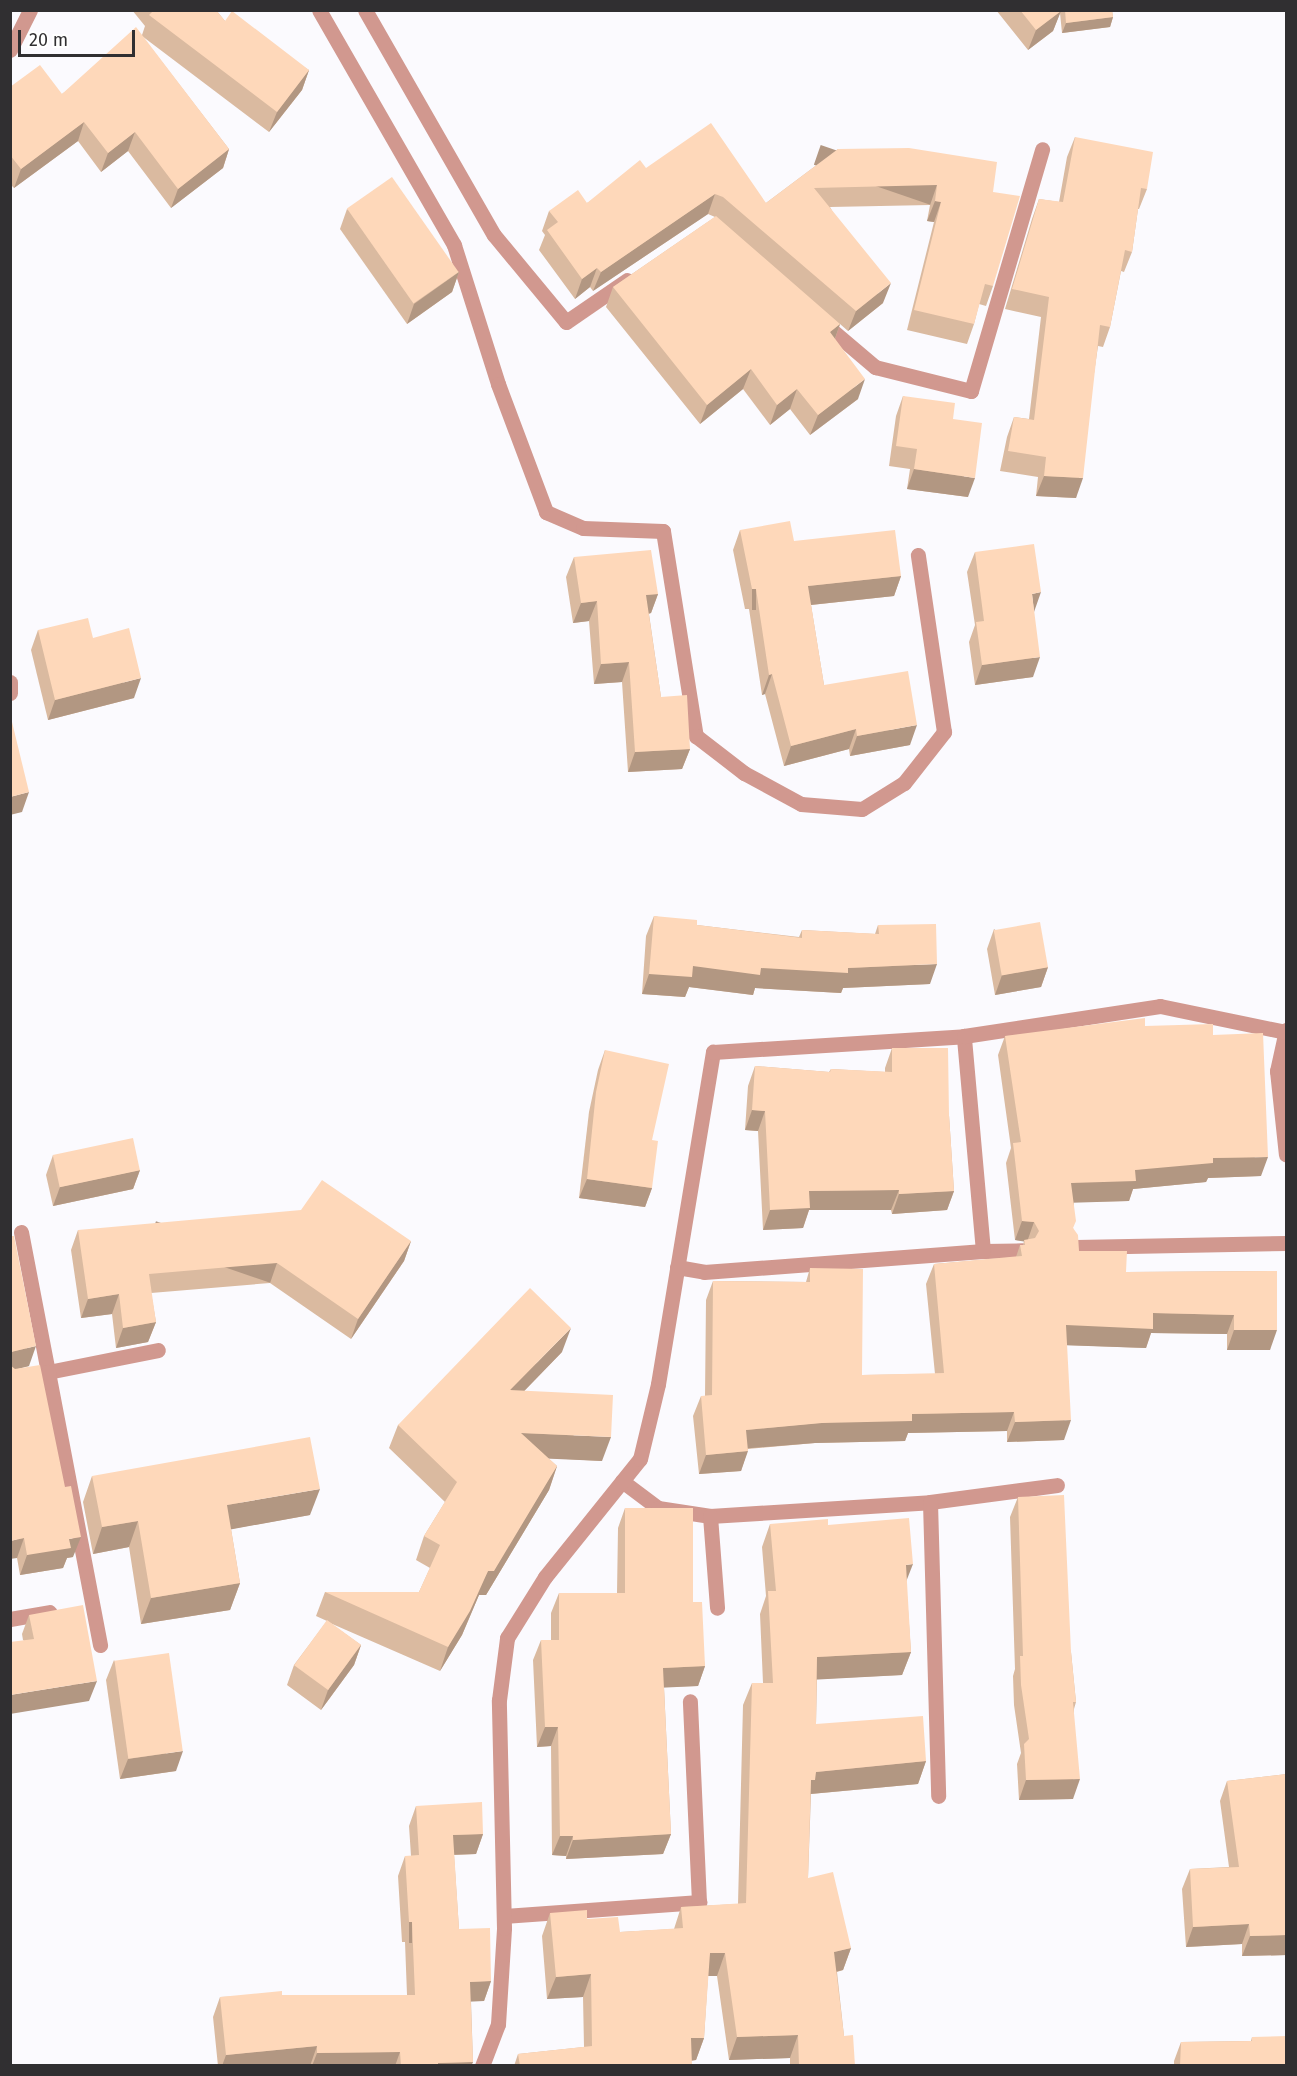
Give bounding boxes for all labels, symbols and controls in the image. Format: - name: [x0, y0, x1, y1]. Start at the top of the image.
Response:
- scale bar: [21, 18, 138, 56]
- text: 20 m: [29, 29, 68, 51]

